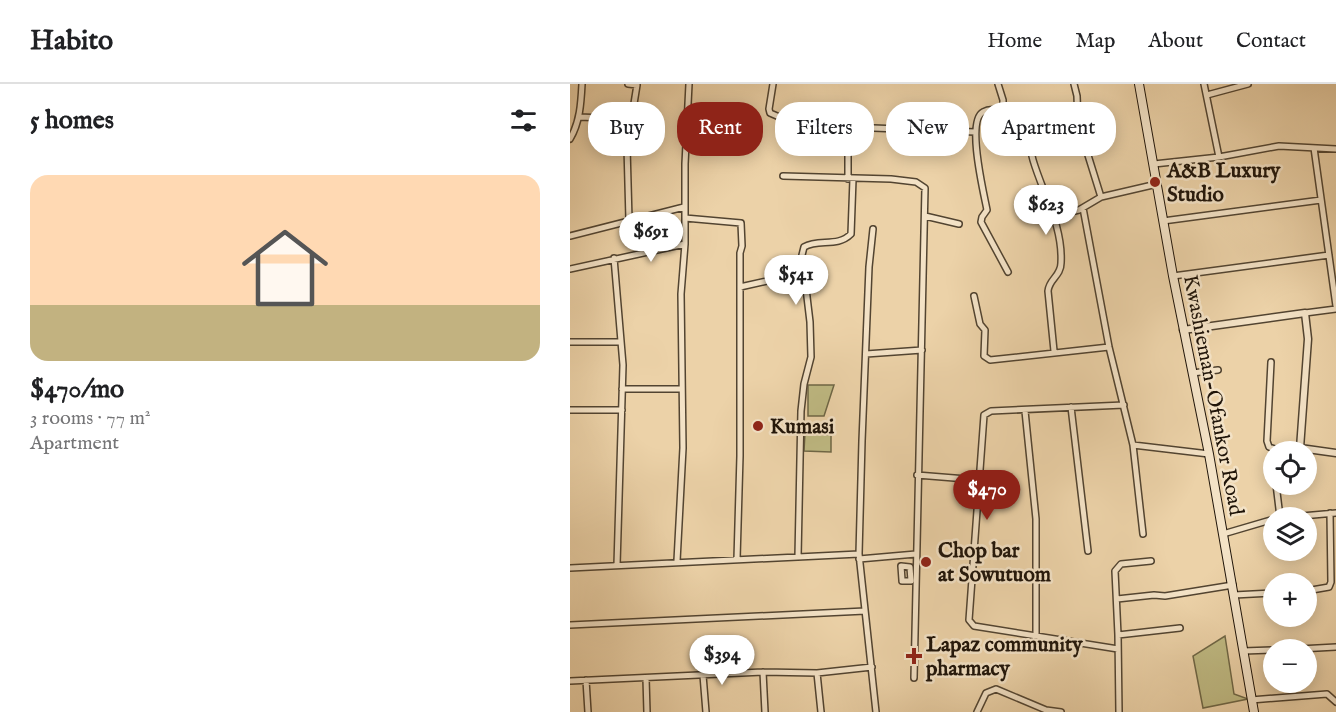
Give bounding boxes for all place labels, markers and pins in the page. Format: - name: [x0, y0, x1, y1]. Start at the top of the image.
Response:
- place label: A&B Luxury Studio: [1166, 158, 1281, 209]
- marker: A&B Luxury Studio: [1148, 175, 1162, 189]
- pin: $623: [1010, 185, 1082, 236]
- pin: $691: [615, 212, 687, 263]
- pin: $541: [760, 255, 832, 306]
- place label: Kumasi: [770, 414, 835, 441]
- marker: Kumasi: [751, 419, 765, 433]
- pin: $470: [951, 470, 1023, 521]
- place label: Chop bar at Sowutuom: [938, 538, 1052, 589]
- marker: Chop bar at Sowutuom: [919, 555, 933, 569]
- place label: Lapaz community pharmacy: [925, 632, 1083, 683]
- pin: $394: [686, 635, 758, 686]
- marker: Lapaz community pharmacy: [907, 649, 921, 663]

